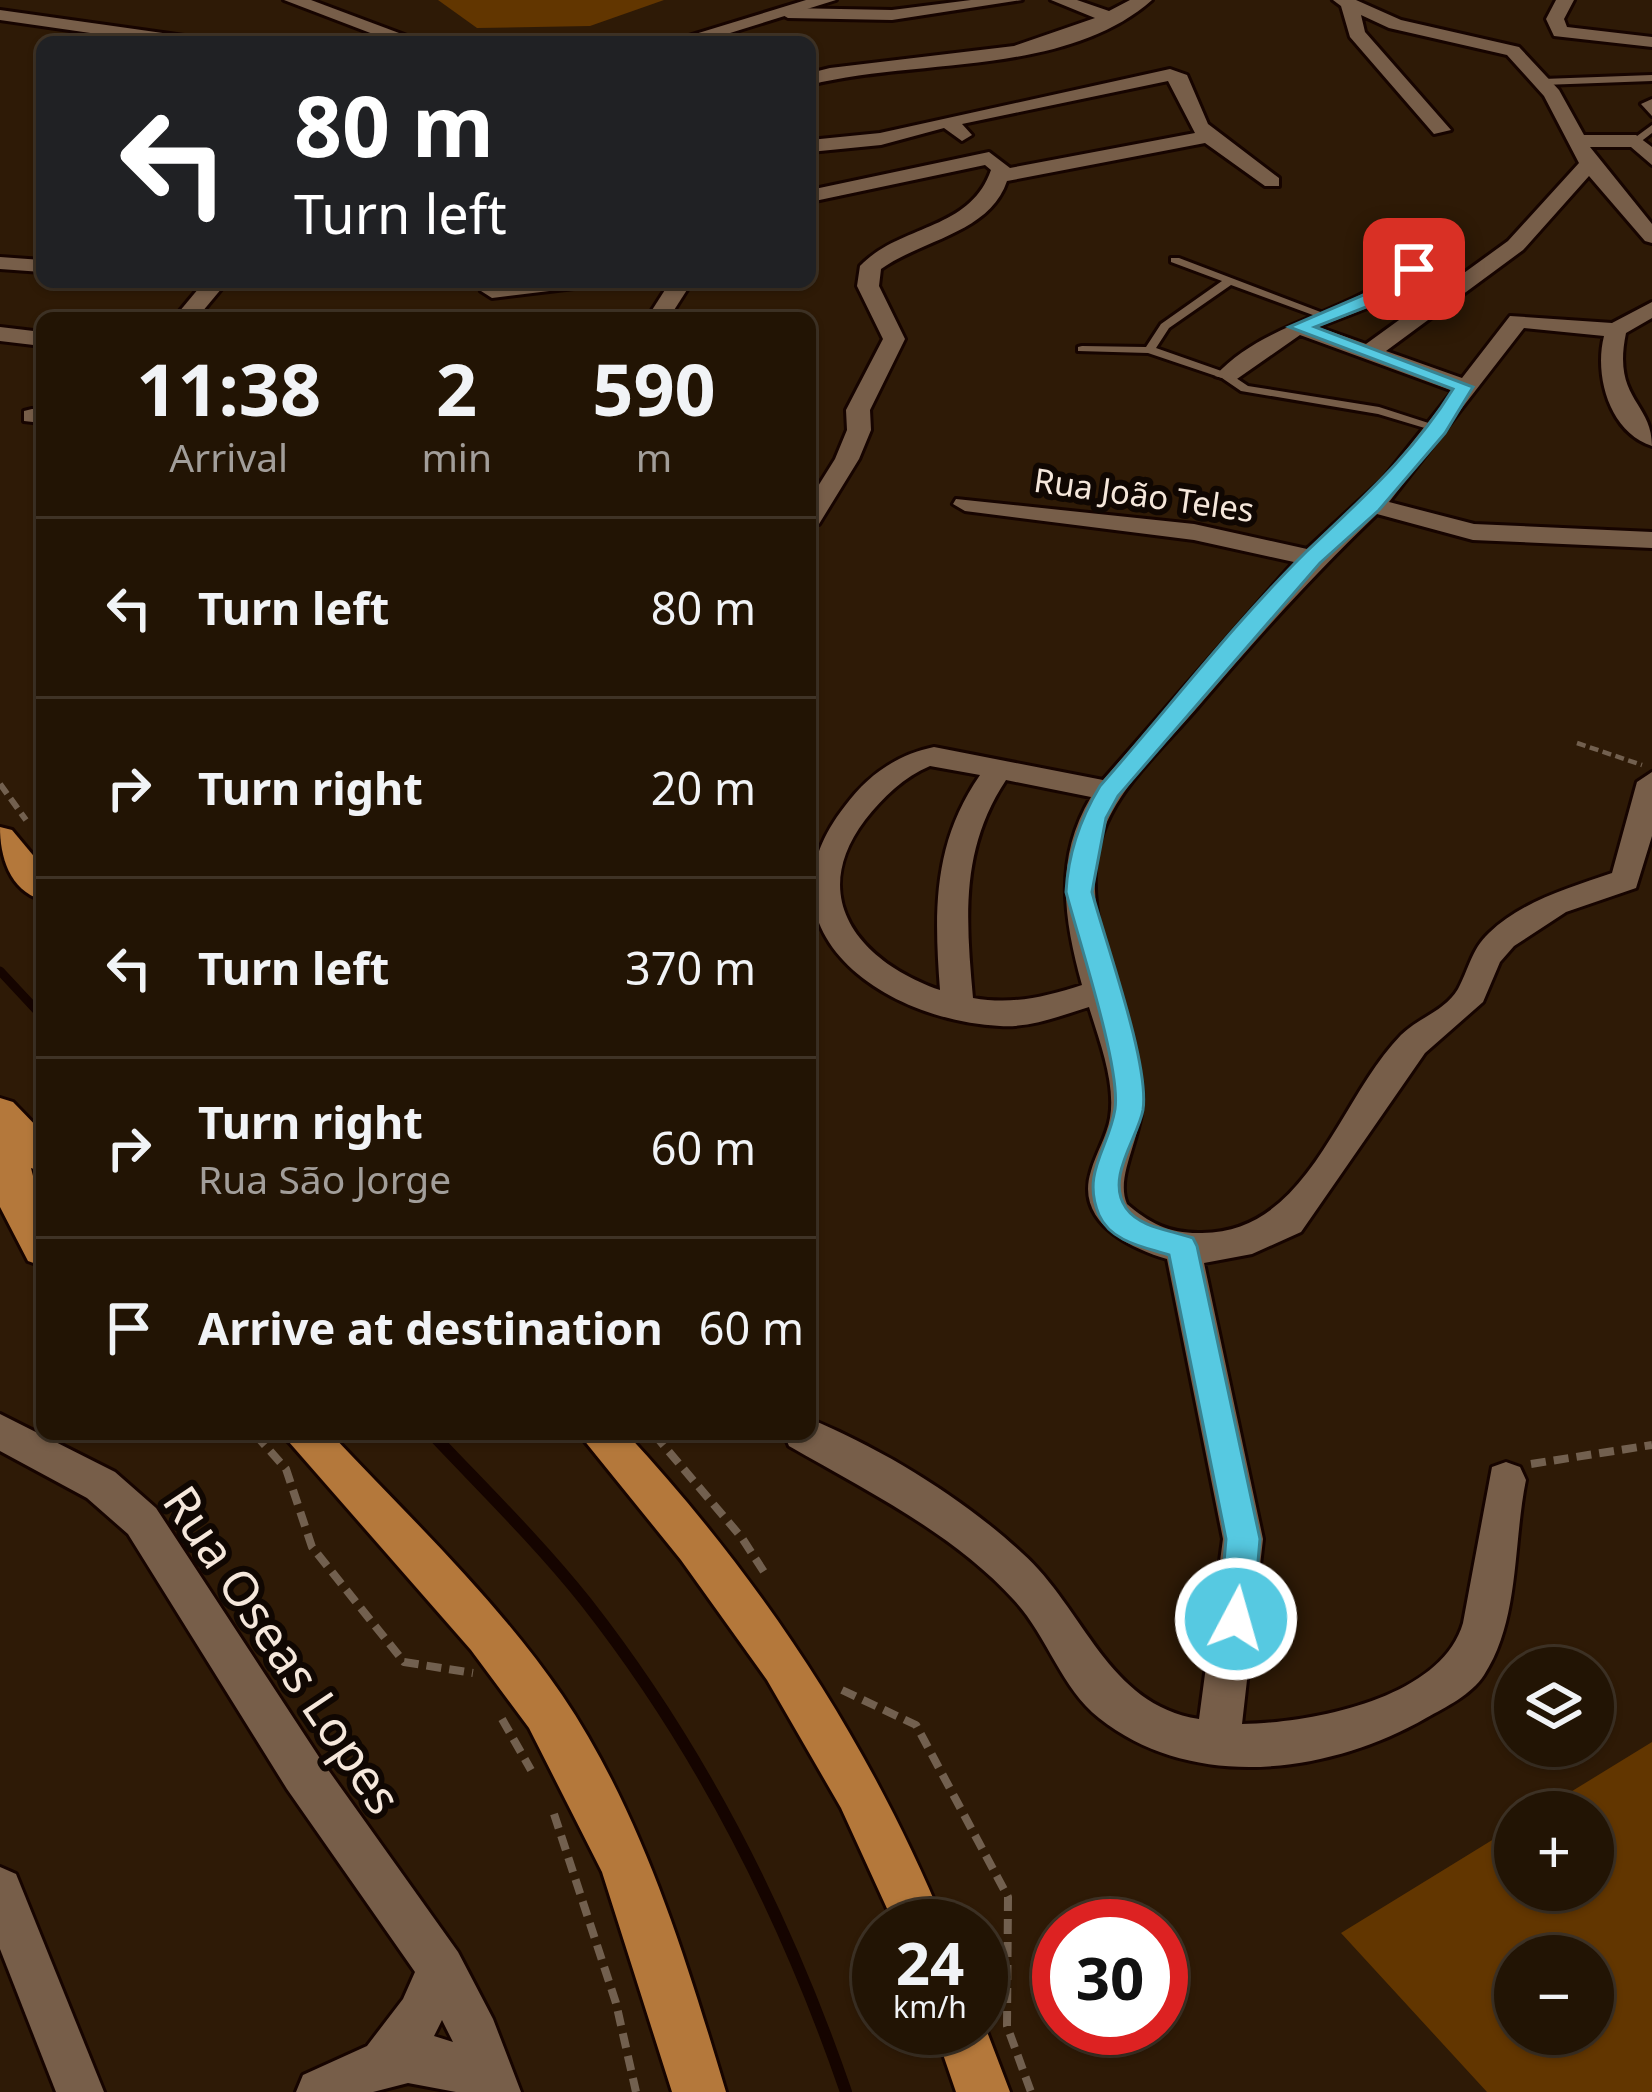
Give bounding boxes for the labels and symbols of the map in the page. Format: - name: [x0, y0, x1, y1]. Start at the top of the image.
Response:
- pin: [1363, 218, 1465, 320]
- street label: Rua João Teles: [1031, 457, 1257, 532]
- street label: Rua Oseas Lopes: [149, 1472, 417, 1826]
- position arrow: [1173, 1556, 1299, 1682]
- speed limit sign: 30: [1032, 1899, 1188, 2055]

